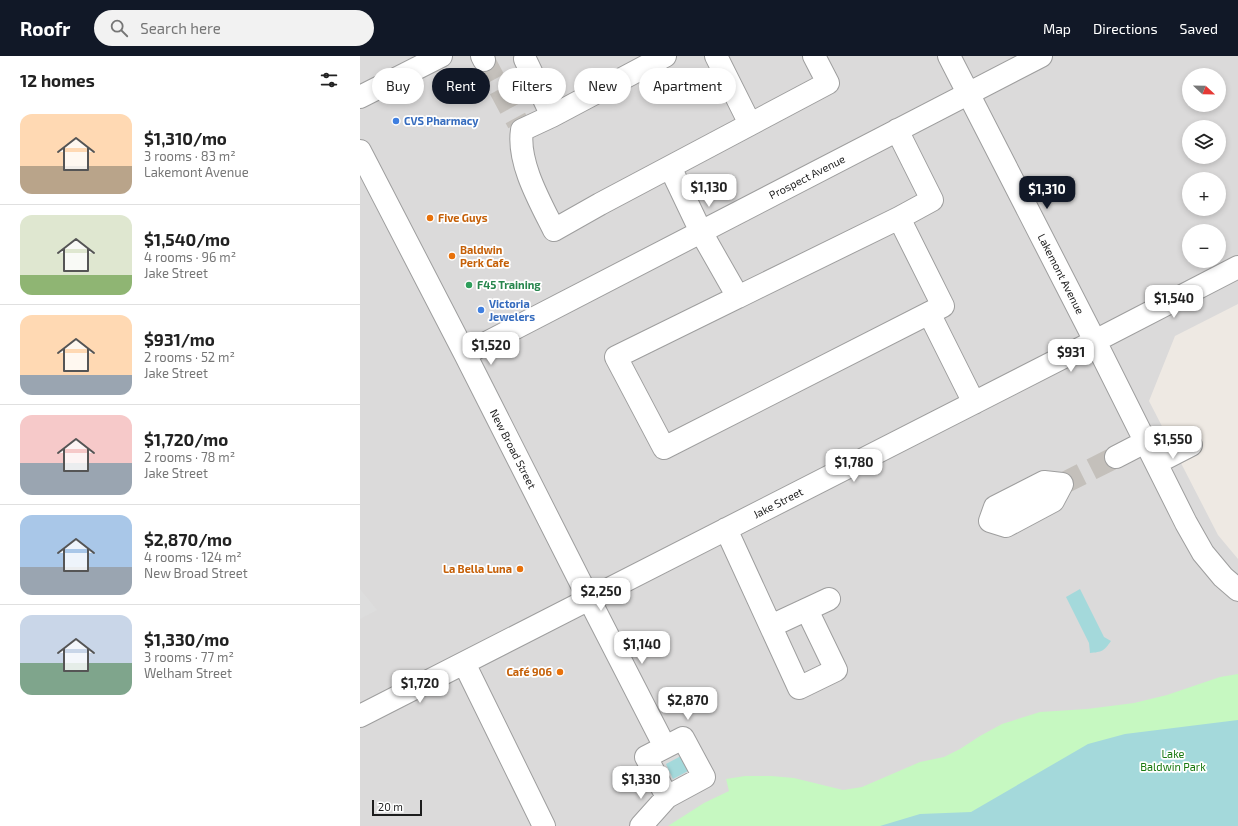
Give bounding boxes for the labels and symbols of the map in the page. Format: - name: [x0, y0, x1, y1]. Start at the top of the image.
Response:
- north arrow: [1182, 68, 1226, 112]
- place label: CVS Pharmacy: [404, 114, 479, 128]
- marker: CVS Pharmacy: [391, 116, 401, 126]
- street label: Prospect Avenue: [767, 152, 847, 201]
- pin: $1,130: [676, 174, 742, 208]
- pin: $1,310: [1014, 176, 1080, 210]
- place label: Five Guys: [438, 211, 488, 225]
- marker: Five Guys: [425, 213, 435, 223]
- street label: Lakemont Avenue: [1036, 231, 1087, 316]
- place label: Baldwin Perk Cafe: [460, 243, 509, 269]
- marker: Baldwin Perk Cafe: [447, 251, 457, 261]
- place label: F45 Training: [477, 278, 541, 291]
- marker: F45 Training: [464, 280, 474, 290]
- pin: $1,540: [1141, 285, 1207, 319]
- place label: Victoria Jewelers: [489, 297, 535, 323]
- marker: Victoria Jewelers: [476, 305, 486, 315]
- pin: $1,520: [458, 332, 524, 366]
- pin: $931: [1047, 339, 1095, 373]
- street label: New Broad Street: [488, 407, 539, 491]
- pin: $1,550: [1140, 426, 1206, 460]
- pin: $1,780: [821, 449, 887, 483]
- street label: Jake Street: [751, 484, 805, 521]
- place label: La Bella Luna: [443, 562, 512, 575]
- marker: La Bella Luna: [515, 564, 525, 574]
- pin: $2,250: [568, 578, 634, 612]
- pin: $1,140: [609, 631, 675, 665]
- place label: Café 906: [506, 665, 553, 678]
- marker: Café 906: [555, 667, 565, 677]
- pin: $1,720: [387, 670, 453, 704]
- pin: $2,870: [655, 687, 721, 721]
- park label: Lake Baldwin Park: [1140, 747, 1206, 773]
- pin: $1,330: [608, 766, 674, 800]
- scale bar: [372, 798, 422, 817]

